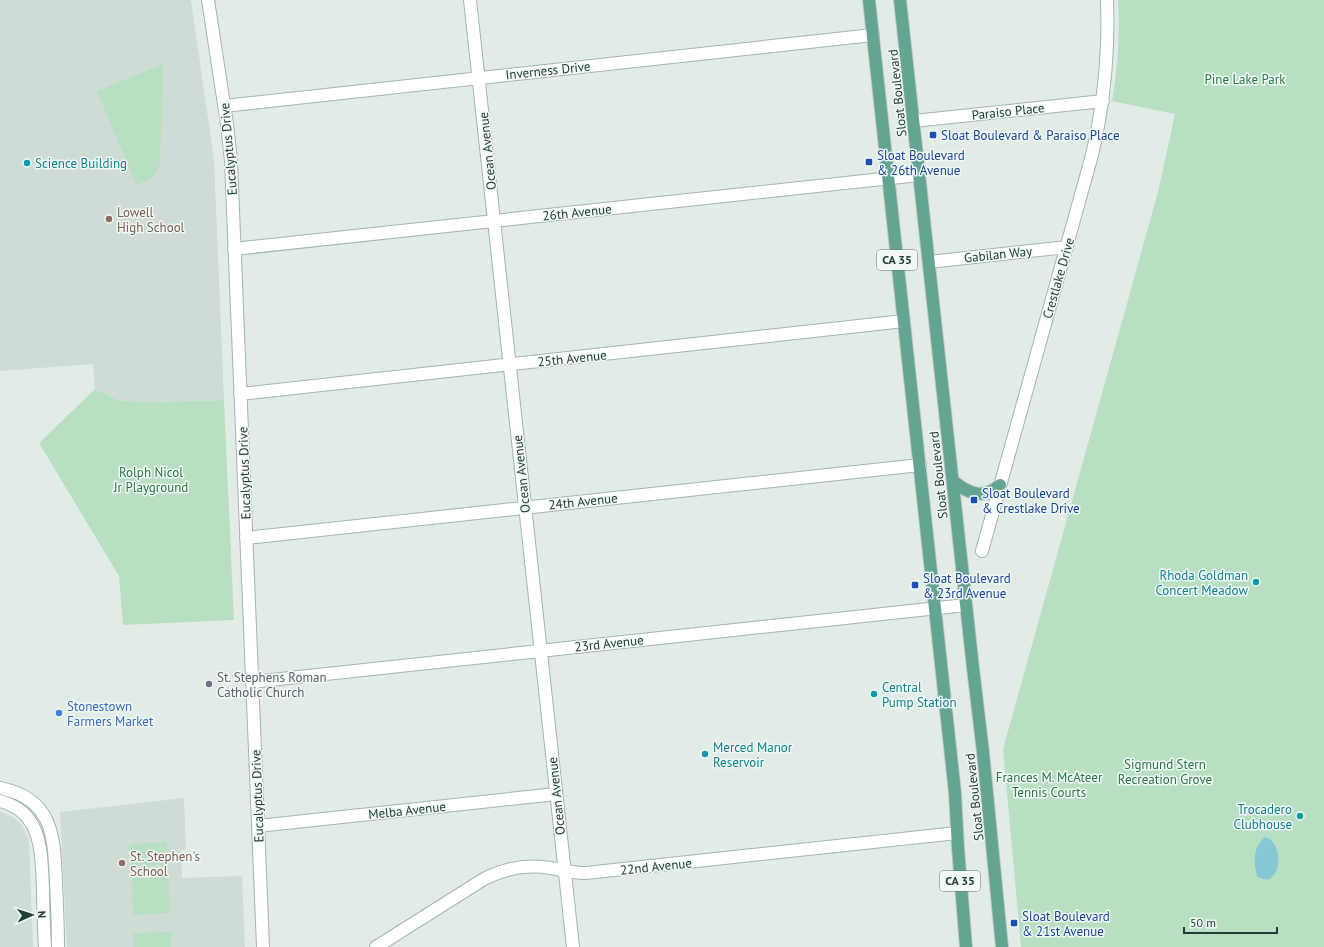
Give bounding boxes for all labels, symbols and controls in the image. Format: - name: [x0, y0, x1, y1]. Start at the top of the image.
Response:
- street label: Sloat Boulevard: [884, 48, 911, 138]
- street label: Inverness Drive: [505, 58, 591, 83]
- park label: Pine Lake Park: [1205, 71, 1286, 88]
- street label: Paraiso Place: [971, 99, 1045, 124]
- street label: Eucalyptus Drive: [216, 102, 241, 196]
- street label: Ocean Avenue: [475, 111, 500, 191]
- place label: Sloat Boulevard & Paraiso Place: [941, 127, 1120, 144]
- marker: Sloat Boulevard & Paraiso Place: [928, 130, 938, 140]
- place label: Sloat Boulevard & 26th Avenue: [877, 147, 965, 179]
- place label: Science Building: [35, 155, 127, 172]
- marker: Sloat Boulevard & 26th Avenue: [864, 157, 874, 167]
- marker: Science Building: [22, 158, 32, 168]
- street label: 26th Avenue: [542, 200, 612, 225]
- place label: Lowell High School: [117, 204, 185, 236]
- marker: Lowell High School: [104, 214, 114, 224]
- street label: Crestlake Drive: [1039, 236, 1078, 321]
- street label: Gabilan Way: [963, 242, 1033, 267]
- road number: CA 35: [877, 250, 917, 270]
- street label: 25th Avenue: [537, 346, 607, 371]
- street label: Eucalyptus Drive: [234, 426, 255, 520]
- street label: Sloat Boulevard: [925, 430, 952, 520]
- street label: Ocean Avenue: [509, 434, 534, 514]
- park label: Rolph Nicol Jr Playground: [113, 464, 188, 496]
- place label: Sloat Boulevard & Crestlake Drive: [982, 485, 1080, 517]
- street label: 24th Avenue: [548, 489, 618, 514]
- marker: Sloat Boulevard & Crestlake Drive: [969, 495, 979, 505]
- place label: Rhoda Goldman Concert Meadow: [1155, 567, 1248, 599]
- place label: Sloat Boulevard & 23rd Avenue: [923, 570, 1011, 602]
- marker: Rhoda Goldman Concert Meadow: [1251, 577, 1261, 587]
- marker: Sloat Boulevard & 23rd Avenue: [910, 580, 920, 590]
- street label: 23rd Avenue: [574, 631, 644, 656]
- place label: St. Stephens Roman Catholic Church: [217, 669, 327, 701]
- marker: St. Stephens Roman Catholic Church: [204, 679, 214, 689]
- place label: Central Pump Station: [882, 679, 957, 711]
- marker: Central Pump Station: [869, 689, 879, 699]
- place label: Stonestown Farmers Market: [67, 698, 154, 730]
- marker: Stonestown Farmers Market: [54, 708, 64, 718]
- place label: Merced Manor Reservoir: [713, 739, 793, 771]
- street label: Eucalyptus Drive: [247, 749, 268, 843]
- marker: Merced Manor Reservoir: [700, 749, 710, 759]
- street label: Sloat Boulevard: [961, 752, 988, 842]
- street label: Ocean Avenue: [544, 756, 569, 836]
- park label: Sigmund Stern Recreation Grove: [1118, 756, 1212, 788]
- park label: Frances M. McAteer Tennis Courts: [996, 769, 1103, 801]
- street label: Melba Avenue: [367, 798, 447, 823]
- place label: Trocadero Clubhouse: [1234, 801, 1292, 833]
- marker: Trocadero Clubhouse: [1295, 811, 1305, 821]
- place label: St. Stephen's School: [130, 848, 200, 880]
- street label: 22nd Avenue: [619, 854, 693, 879]
- marker: St. Stephen's School: [117, 858, 127, 868]
- road number: CA 35: [940, 871, 980, 891]
- north arrow: [12, 895, 52, 935]
- place label: Sloat Boulevard & 21st Avenue: [1022, 908, 1110, 940]
- scale bar: [1184, 909, 1277, 935]
- text: N: [35, 910, 49, 918]
- text: 50 m: [1190, 915, 1216, 930]
- marker: Sloat Boulevard & 21st Avenue: [1009, 918, 1019, 928]

